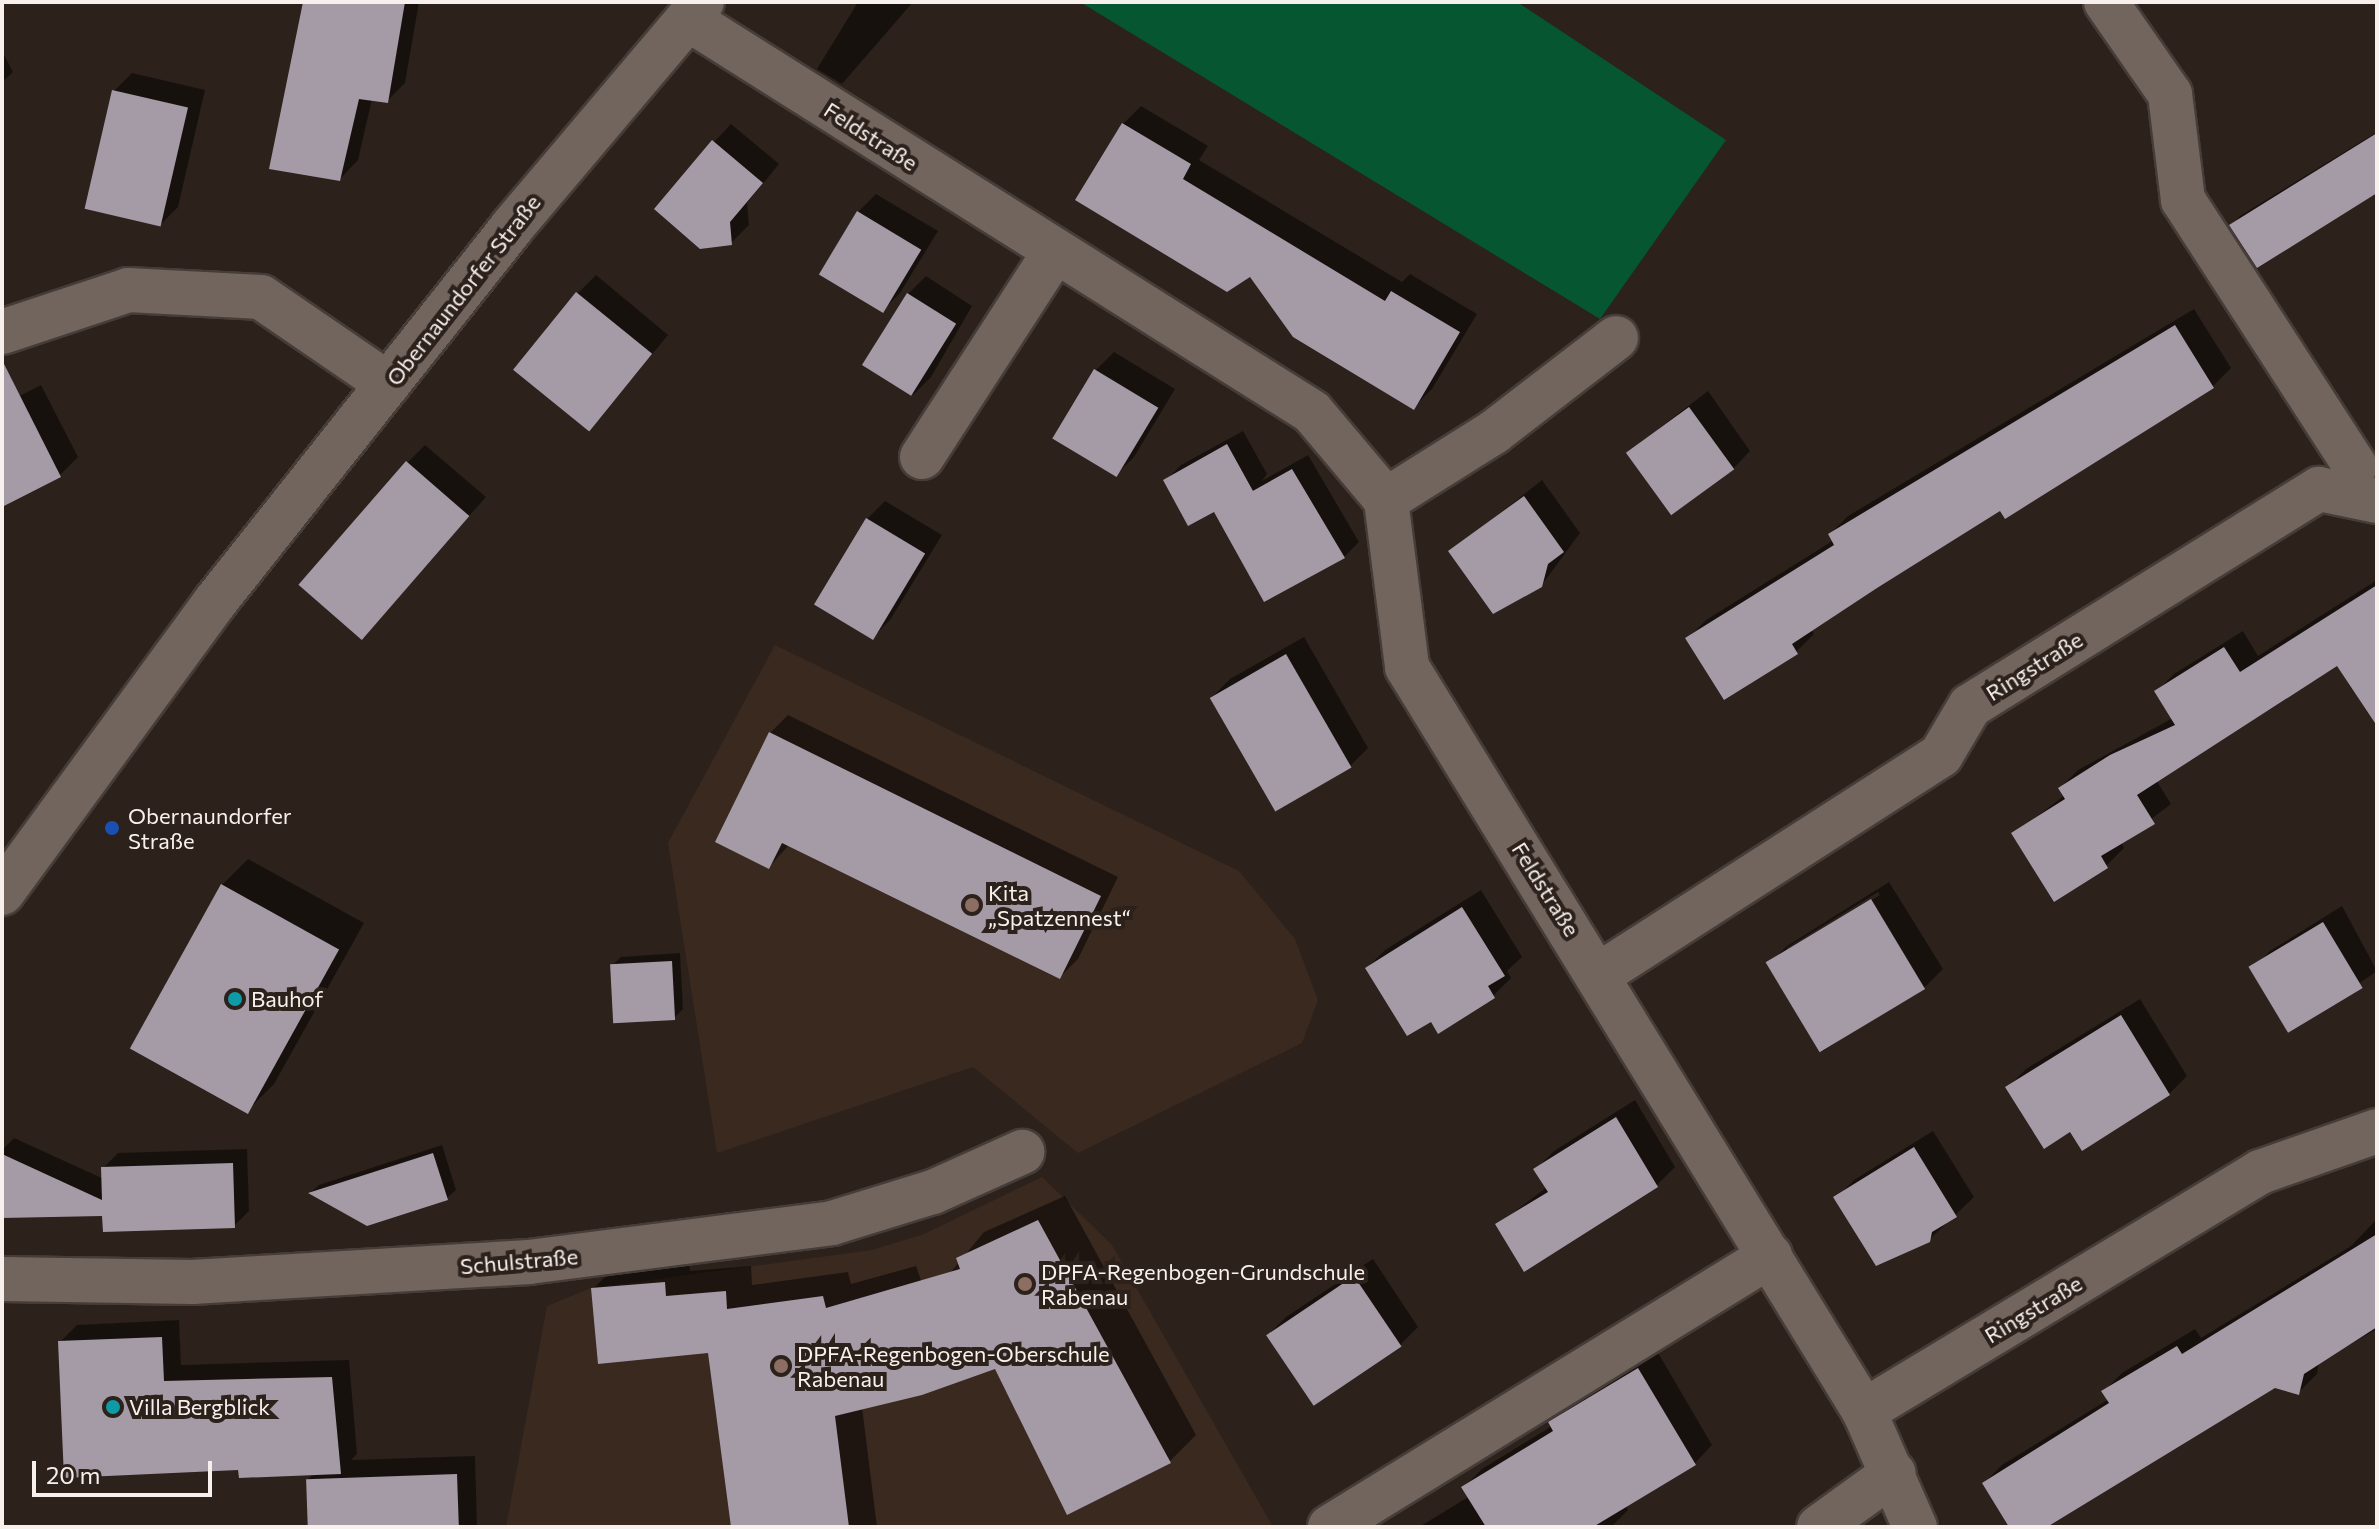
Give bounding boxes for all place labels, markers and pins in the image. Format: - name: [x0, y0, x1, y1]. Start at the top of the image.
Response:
- place label: Obernaundorfer Straße: [128, 802, 292, 854]
- marker: Obernaundorfer Straße: [103, 819, 121, 837]
- place label: Kita „Spatzennest“: [988, 879, 1131, 930]
- marker: Kita „Spatzennest“: [963, 896, 981, 914]
- place label: Bauhof: [251, 986, 323, 1012]
- marker: Bauhof: [226, 990, 244, 1008]
- place label: DPFA-Regenbogen-Grundschule Rabenau: [1041, 1258, 1365, 1310]
- marker: DPFA-Regenbogen-Grundschule Rabenau: [1016, 1275, 1034, 1293]
- place label: DPFA-Regenbogen-Oberschule Rabenau: [797, 1340, 1110, 1392]
- marker: DPFA-Regenbogen-Oberschule Rabenau: [772, 1357, 790, 1375]
- place label: Villa Bergblick: [129, 1394, 270, 1420]
- marker: Villa Bergblick: [104, 1398, 122, 1416]

